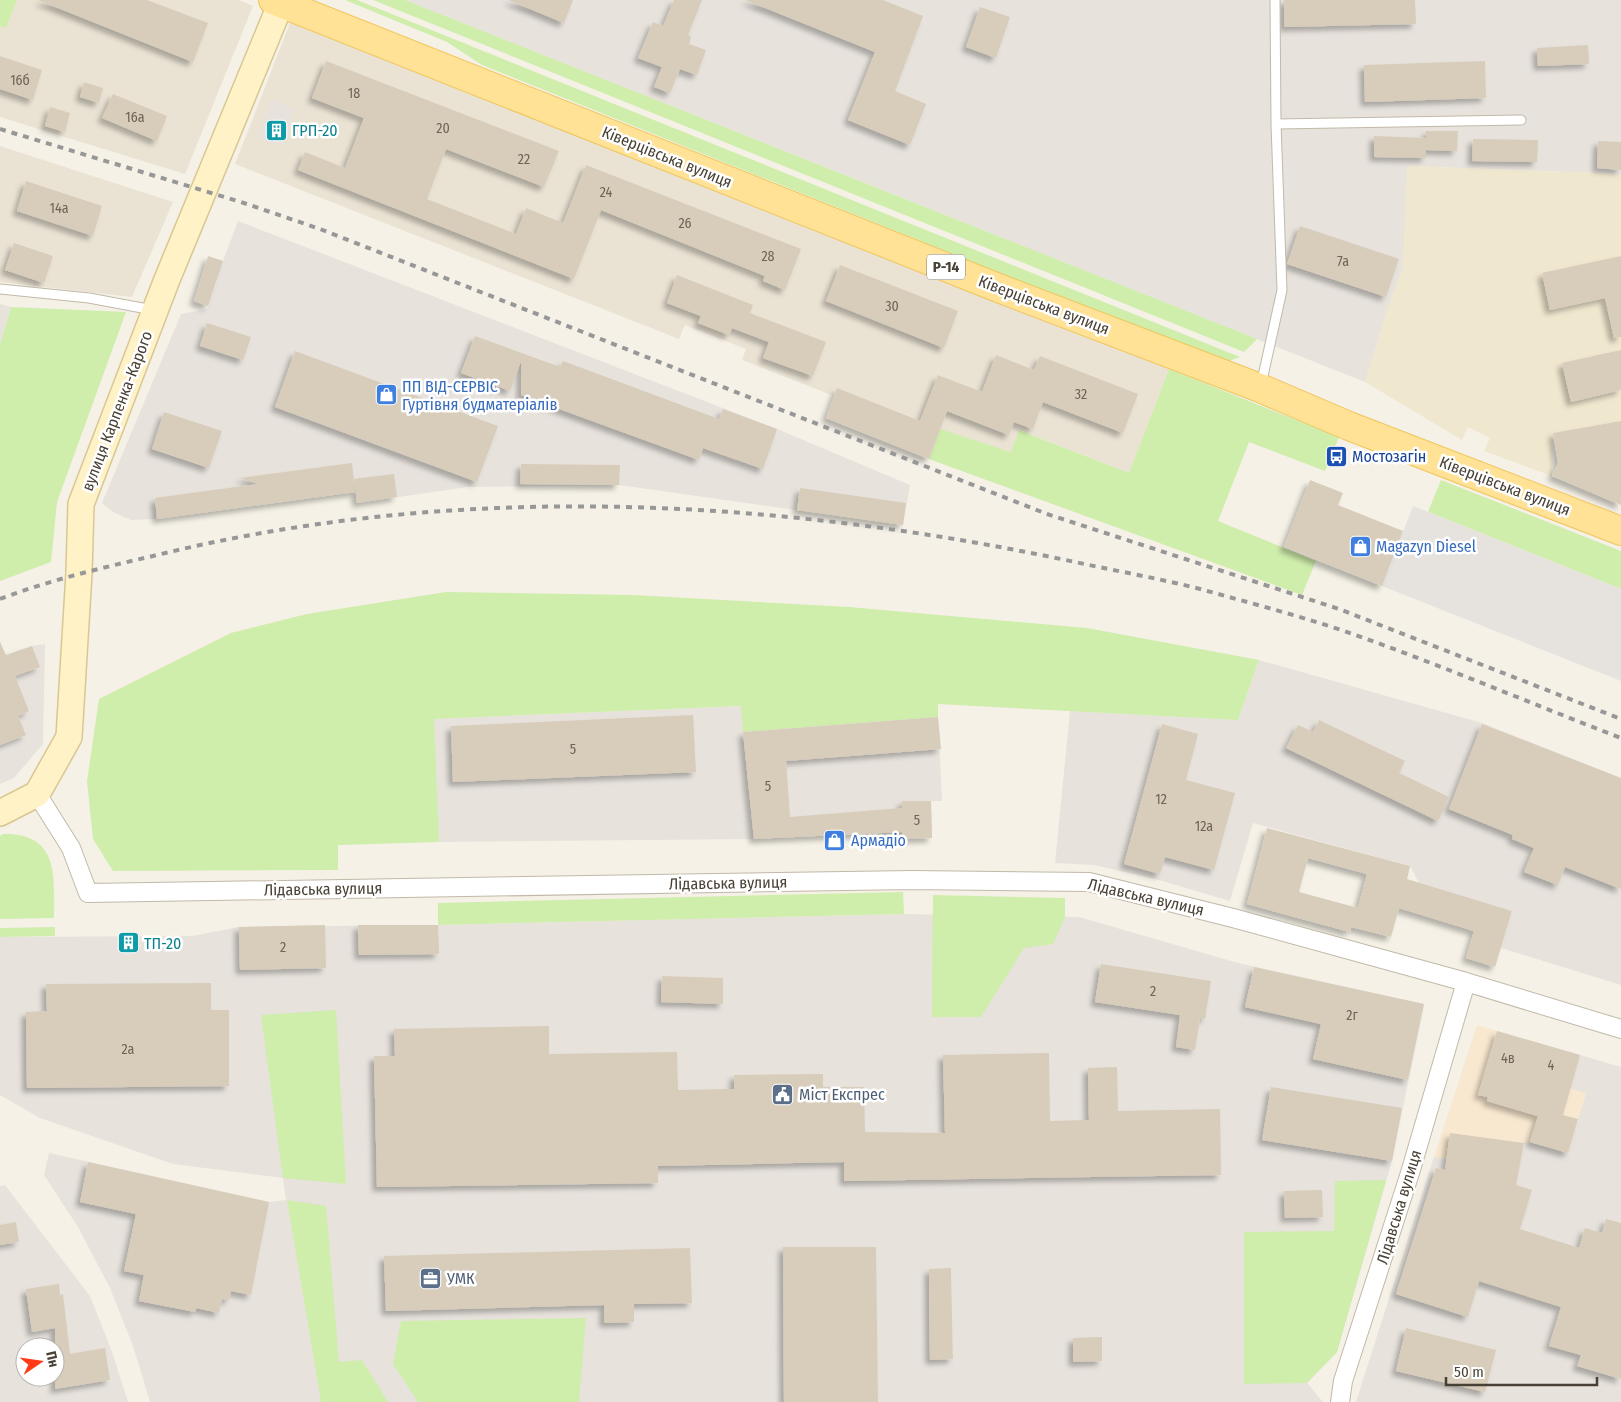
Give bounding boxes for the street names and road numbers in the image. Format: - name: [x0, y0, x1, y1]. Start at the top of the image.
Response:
- street label: Ківерцівська вулиця: [599, 122, 735, 192]
- road number: Р-14: [927, 254, 965, 280]
- street label: Ківерцівська вулиця: [976, 271, 1112, 339]
- street label: вулиця Карпенка-Карого: [78, 328, 156, 494]
- street label: Ківерцівська вулиця: [1437, 452, 1573, 520]
- street label: Лідавська вулиця: [669, 872, 787, 894]
- street label: Лідавська вулиця: [1086, 874, 1206, 920]
- street label: Лідавська вулиця: [264, 878, 382, 900]
- street label: Лідавська вулиця: [1373, 1148, 1425, 1266]

